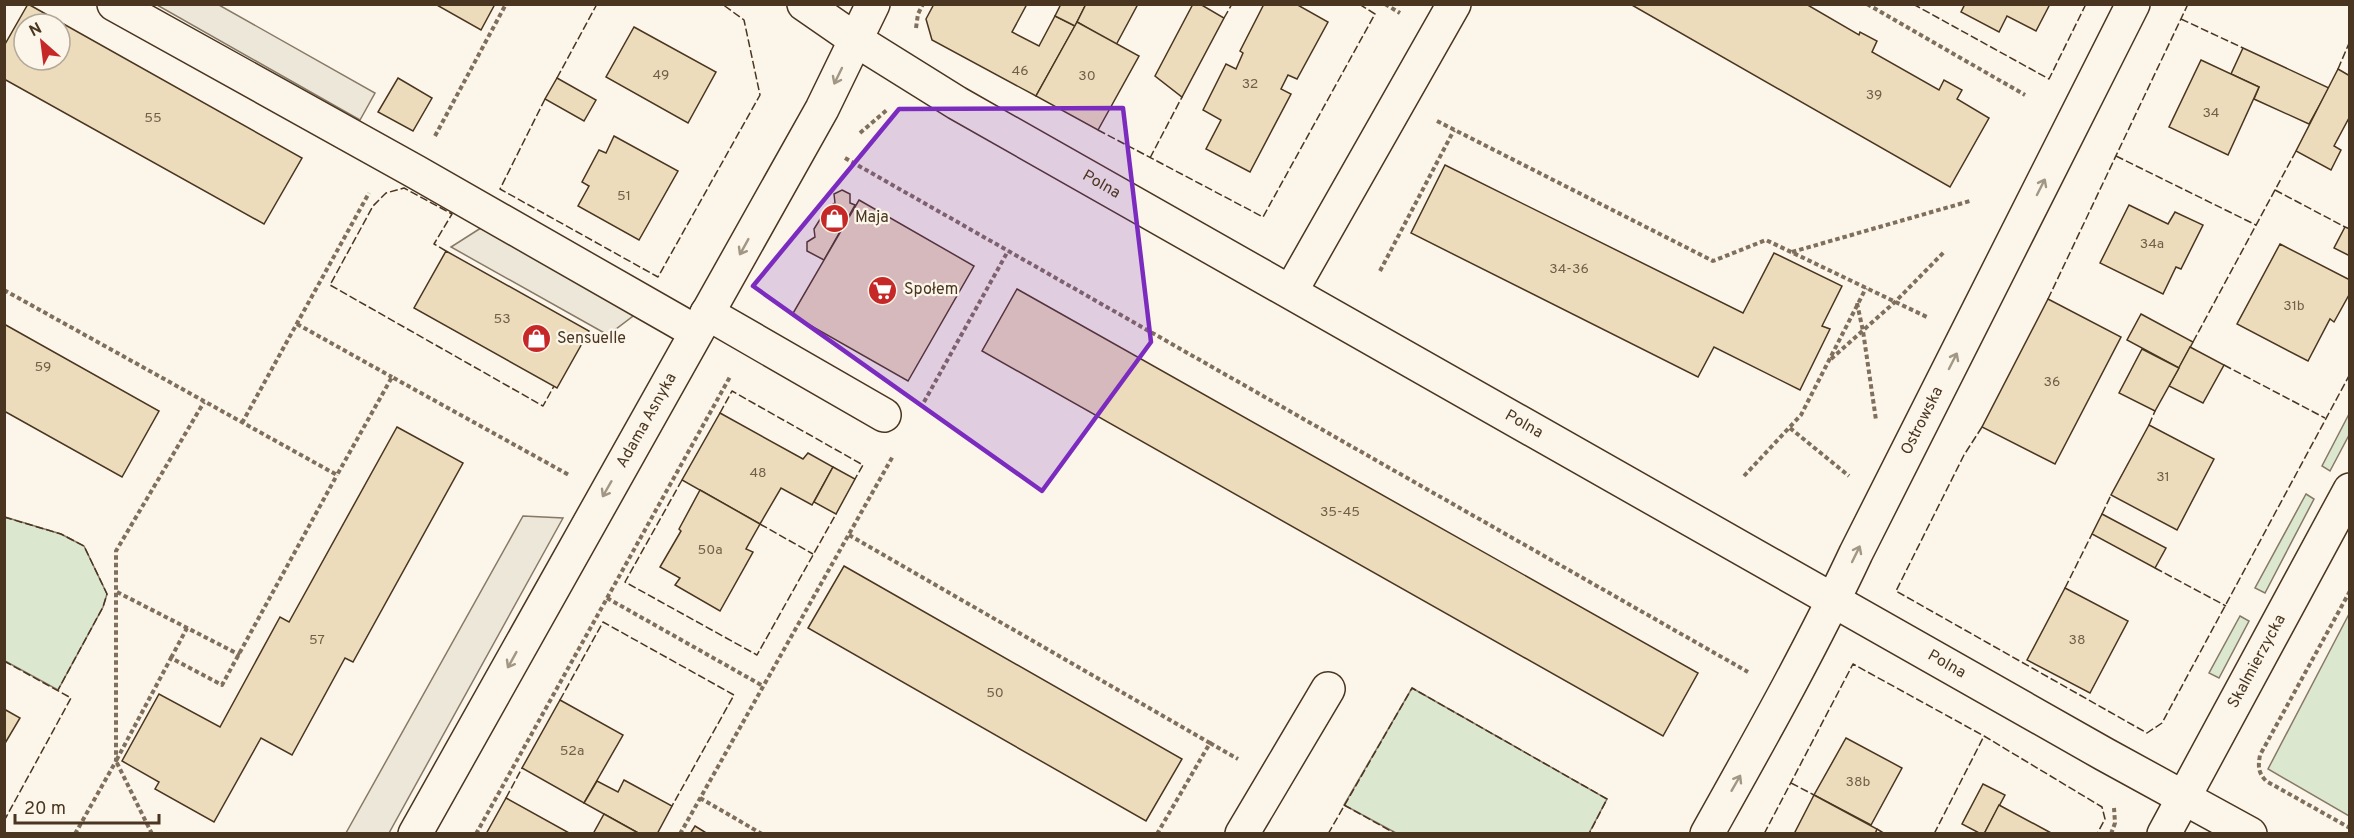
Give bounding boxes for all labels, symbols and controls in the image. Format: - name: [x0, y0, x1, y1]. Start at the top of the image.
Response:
- north arrow: [12, 12, 72, 72]
- text: N: [26, 19, 46, 42]
- house number: 46: [1011, 63, 1029, 80]
- one-way arrow: [832, 66, 844, 84]
- house number: 49: [653, 67, 669, 84]
- house number: 30: [1078, 68, 1096, 85]
- house number: 32: [1242, 76, 1258, 93]
- house number: 39: [1866, 87, 1882, 104]
- house number: 34: [2202, 105, 2220, 122]
- house number: 55: [144, 110, 162, 127]
- street label: Polna: [1078, 166, 1124, 204]
- one-way arrow: [2036, 179, 2047, 197]
- house number: 51: [617, 188, 631, 205]
- shop icon: Maja: [818, 202, 850, 234]
- place label: Maja: [855, 208, 889, 228]
- house number: 34a: [2140, 236, 2164, 253]
- one-way arrow: [738, 238, 750, 255]
- house number: 34-36: [1549, 261, 1589, 278]
- supermarket icon: Społem: [867, 274, 899, 306]
- place label: Społem: [904, 280, 958, 300]
- house number: 31b: [2283, 298, 2305, 315]
- house number: 53: [493, 311, 511, 328]
- shop icon: Sensuelle: [520, 323, 552, 355]
- place label: Sensuelle: [557, 329, 626, 349]
- one-way arrow: [1948, 353, 1959, 371]
- house number: 59: [35, 359, 51, 376]
- street label: Adama Asnyka: [612, 370, 682, 472]
- house number: 36: [2044, 374, 2060, 391]
- street label: Ostrowska: [1897, 383, 1948, 459]
- street label: Polna: [1501, 406, 1546, 443]
- house number: 48: [749, 465, 767, 482]
- house number: 31: [2156, 469, 2170, 486]
- one-way arrow: [601, 480, 612, 498]
- house number: 35-45: [1320, 504, 1360, 521]
- house number: 50a: [697, 542, 723, 559]
- one-way arrow: [1850, 546, 1862, 564]
- street label: Skalmierzycka: [2224, 611, 2291, 712]
- house number: 57: [309, 632, 325, 649]
- house number: 38: [2069, 632, 2085, 649]
- street label: Polna: [1924, 646, 1969, 683]
- one-way arrow: [506, 651, 518, 668]
- house number: 50: [986, 685, 1004, 702]
- house number: 52a: [560, 743, 584, 760]
- one-way arrow: [1731, 774, 1742, 792]
- house number: 38b: [1846, 774, 1871, 791]
- scale bar: [15, 787, 159, 825]
- text: 20 m: [24, 798, 66, 821]

